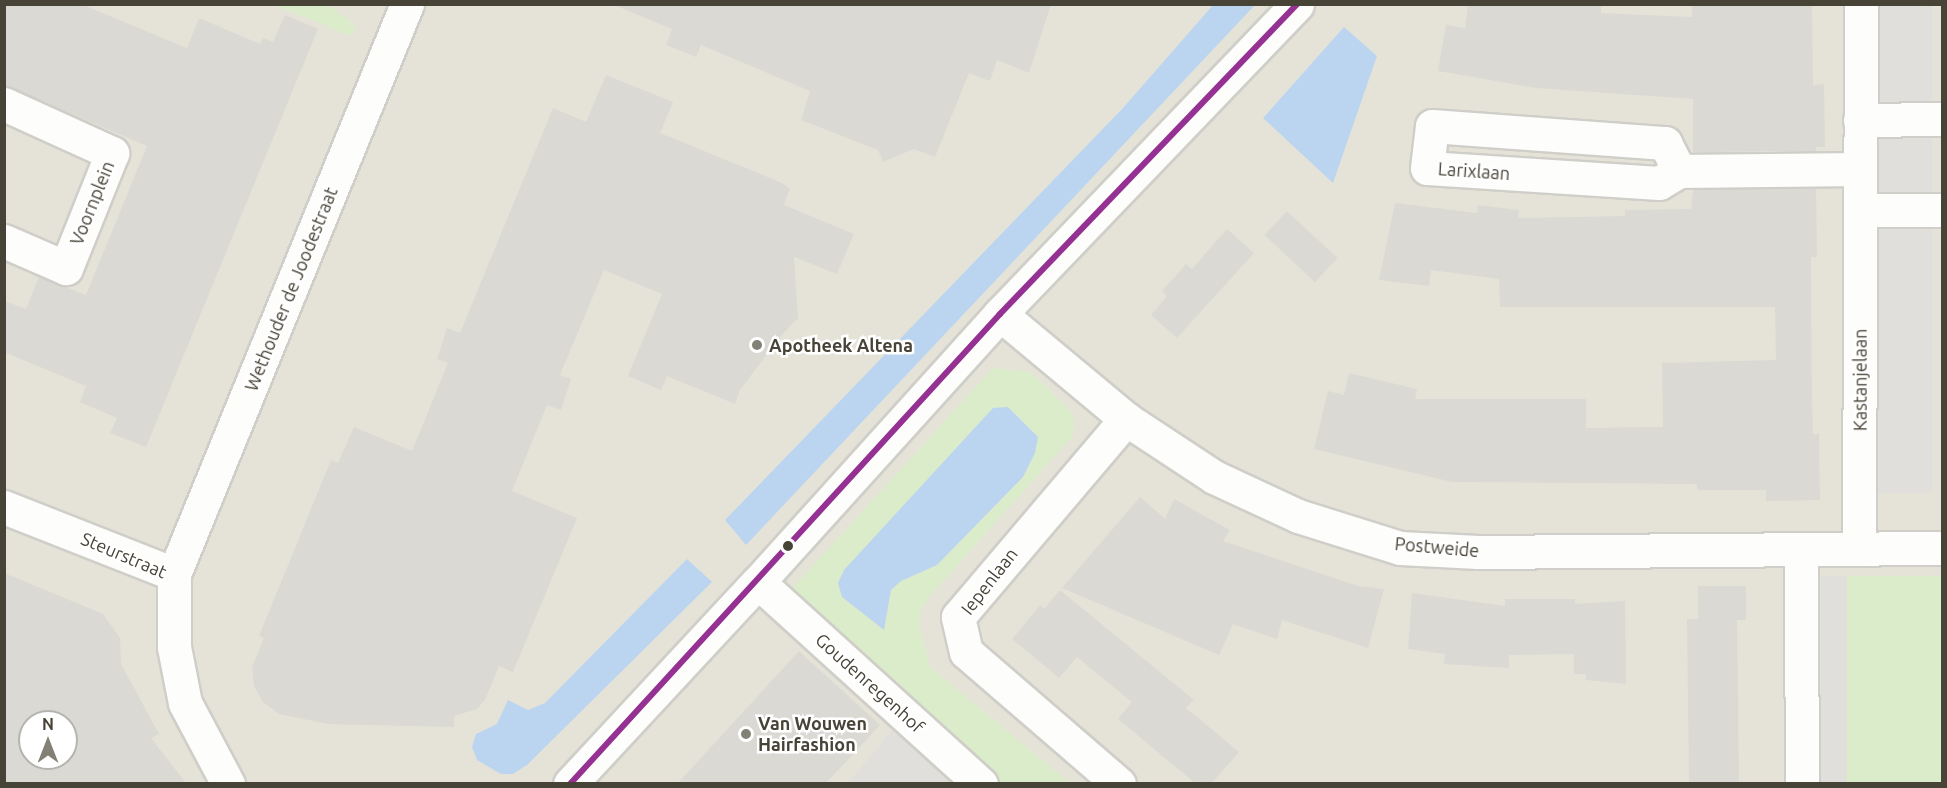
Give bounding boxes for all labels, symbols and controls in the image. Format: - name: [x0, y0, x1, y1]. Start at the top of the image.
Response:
- street label: Voornplein: [65, 158, 119, 248]
- street label: Larixlaan: [1437, 158, 1511, 184]
- street label: Wethouder de Joodestraat: [240, 184, 342, 394]
- street label: Kastanjelaan: [1849, 329, 1871, 431]
- place label: Apotheek Altena: [769, 334, 913, 356]
- marker: Apotheek Altena: [750, 338, 764, 352]
- street label: Steurstraat: [78, 527, 170, 583]
- street label: Postweide: [1394, 533, 1480, 561]
- unlabelled marker: [782, 540, 794, 552]
- street label: Iepenlaan: [956, 543, 1022, 619]
- street label: Goudenregenhof: [811, 629, 929, 737]
- north arrow: [18, 710, 78, 770]
- place label: Van Wouwen Hairfashion: [758, 713, 867, 756]
- text: N: [42, 715, 54, 733]
- marker: Van Wouwen Hairfashion: [739, 727, 753, 741]

